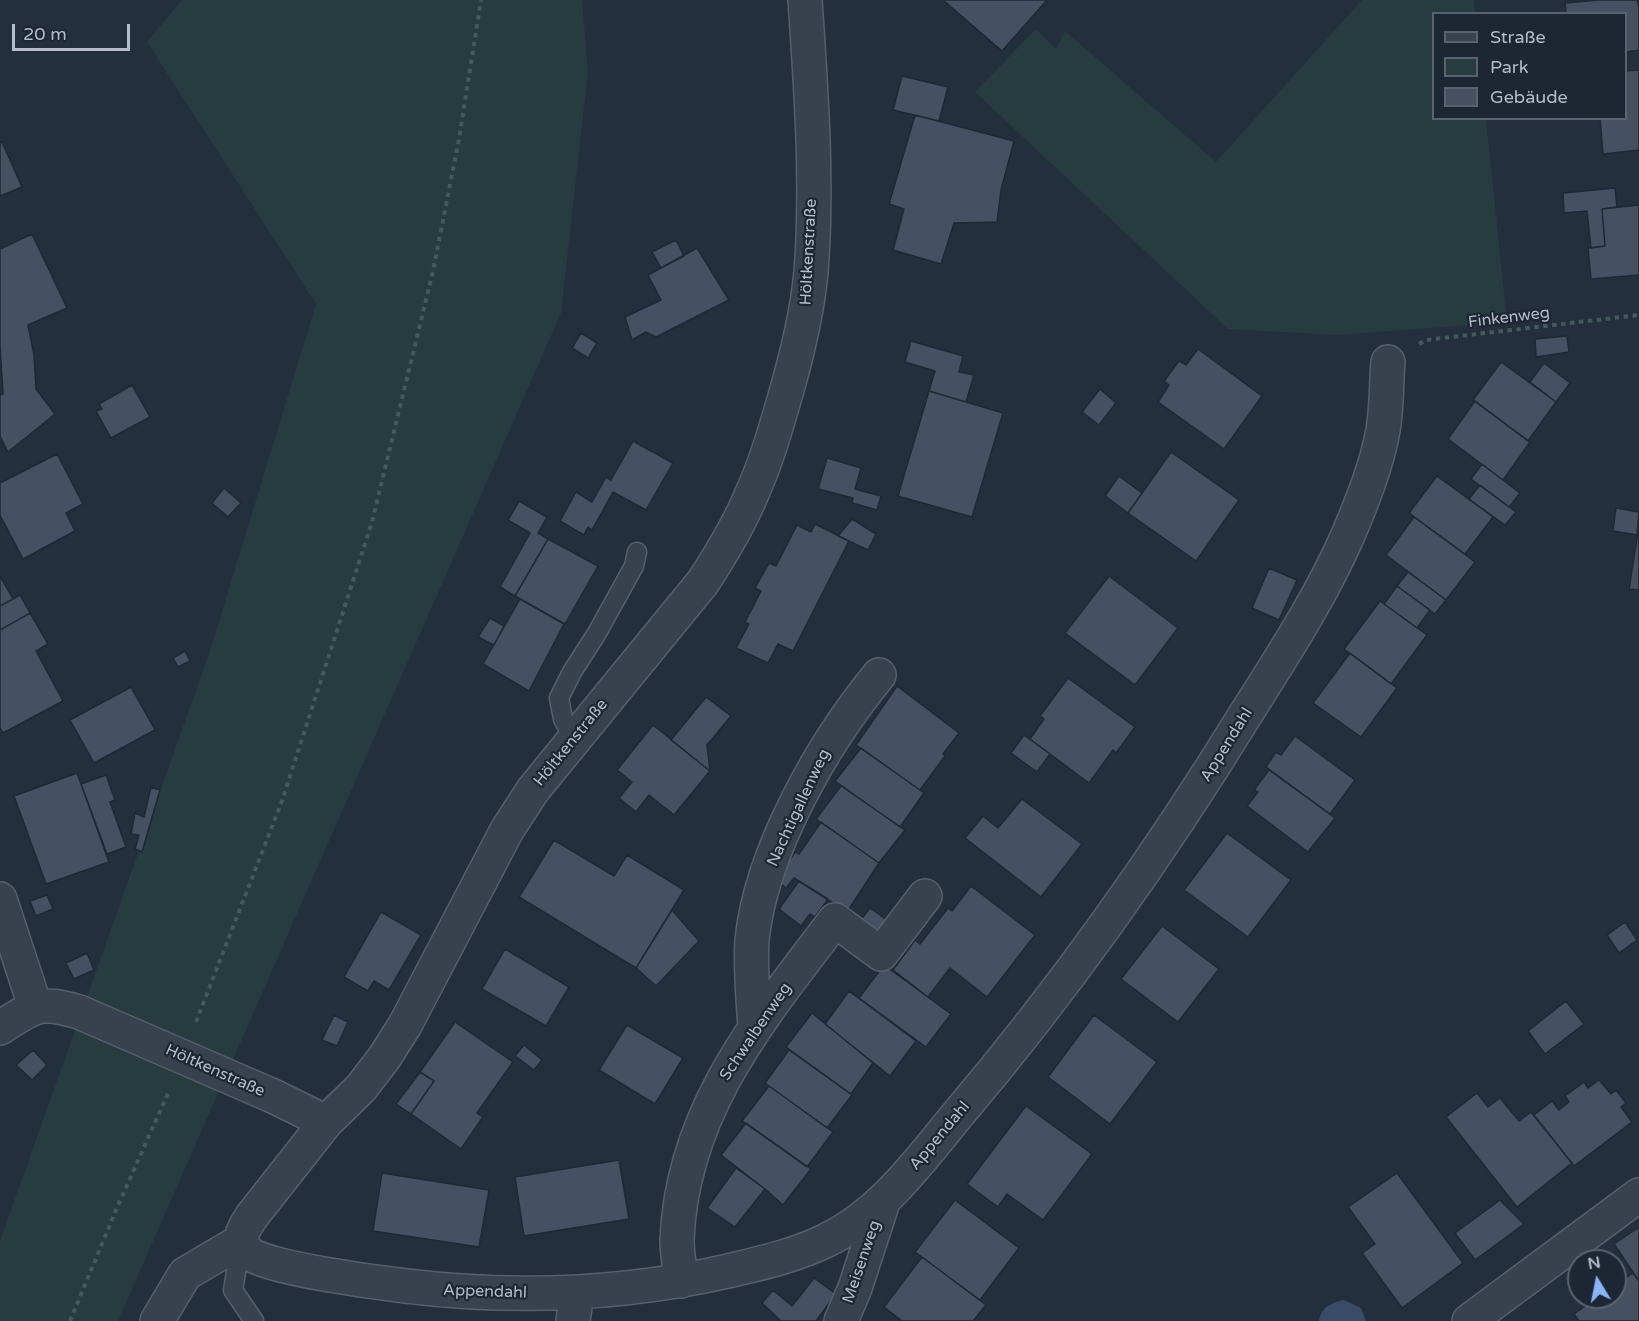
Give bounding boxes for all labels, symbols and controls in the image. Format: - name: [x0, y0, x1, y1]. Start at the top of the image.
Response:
- scale bar: [15, 12, 134, 50]
- legend: [1432, 12, 1627, 120]
- text: 20 m: [23, 23, 67, 45]
- text: Straße: [1490, 26, 1546, 48]
- text: Park: [1490, 56, 1528, 78]
- text: Gebäude: [1490, 86, 1568, 108]
- street label: Höltkenstraße: [797, 198, 821, 306]
- street label: Finkenweg: [1467, 303, 1551, 333]
- street label: Höltkenstraße: [530, 696, 612, 790]
- street label: Appendahl: [1197, 704, 1257, 786]
- street label: Nachtigallenweg: [763, 746, 835, 870]
- street label: Schwalbenweg: [716, 979, 796, 1085]
- street label: Höltkenstraße: [162, 1041, 268, 1101]
- street label: Appendahl: [906, 1098, 974, 1174]
- street label: Meisenweg: [839, 1218, 885, 1306]
- north arrow: [1567, 1249, 1627, 1309]
- text: N: [1586, 1252, 1602, 1274]
- street label: Appendahl: [443, 1281, 527, 1303]

